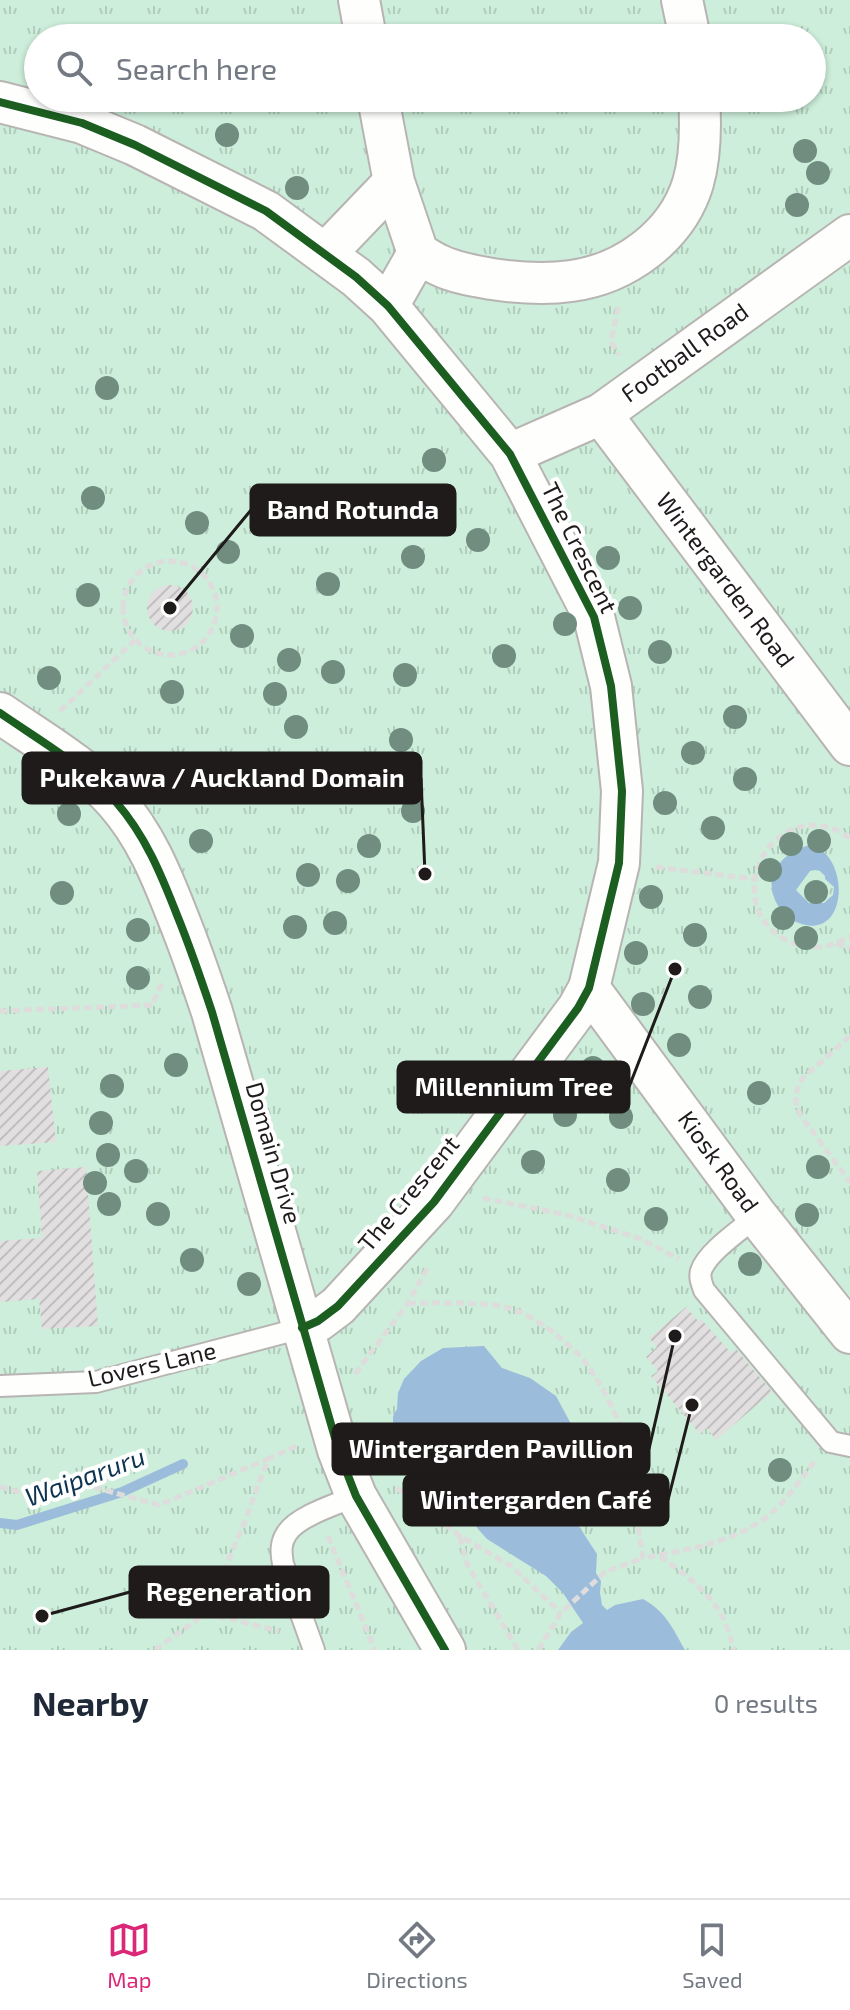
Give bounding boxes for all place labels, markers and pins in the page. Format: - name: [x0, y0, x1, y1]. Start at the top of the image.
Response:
- callout: Band Rotunda: [251, 485, 455, 535]
- callout: Pukekawa / Auckland Domain: [23, 753, 421, 803]
- callout: Millennium Tree: [398, 1062, 629, 1112]
- callout: Wintergarden Pavillion: [333, 1424, 649, 1474]
- callout: Wintergarden Café: [404, 1475, 668, 1525]
- callout: Regeneration: [130, 1567, 328, 1617]

